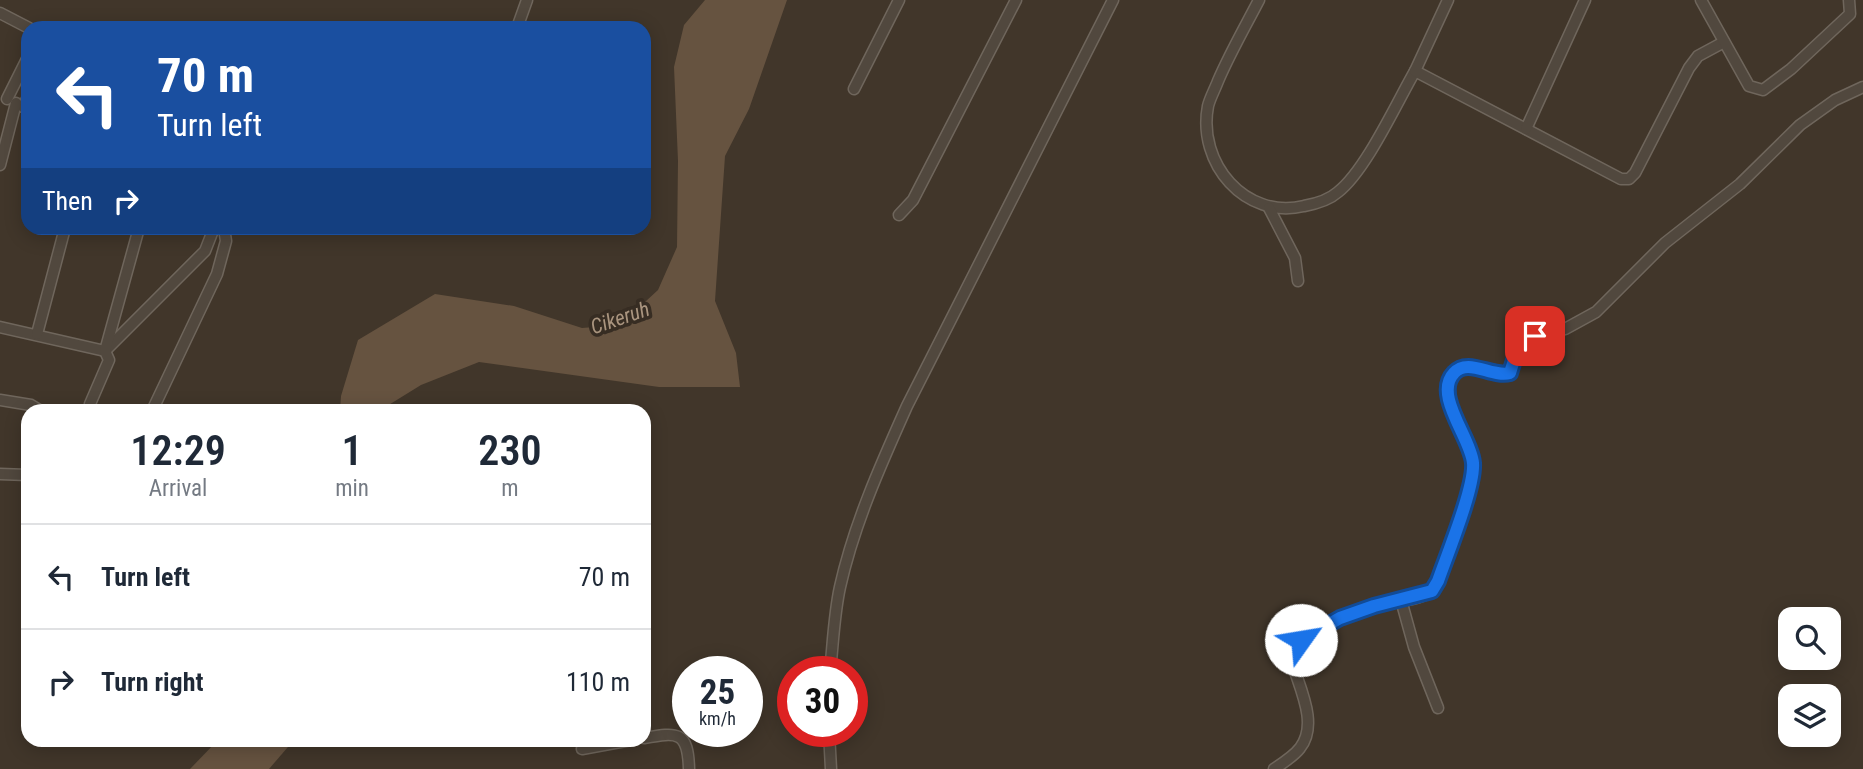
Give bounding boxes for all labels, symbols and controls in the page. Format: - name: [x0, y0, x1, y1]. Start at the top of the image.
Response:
- text: 70 m: [157, 47, 254, 104]
- icon: left: [42, 49, 133, 140]
- text: Turn left: [157, 106, 262, 144]
- icon: right: [107, 182, 145, 220]
- text: Then: [42, 186, 93, 216]
- water label: Cikeruh: [587, 297, 653, 339]
- pin: [1505, 306, 1565, 366]
- icon: arrive: [1516, 317, 1554, 355]
- text: 12:29: [130, 426, 226, 475]
- text: 1: [342, 426, 363, 475]
- text: 230: [478, 426, 542, 475]
- text: Arrival: [149, 475, 207, 502]
- text: min: [335, 475, 369, 502]
- text: m: [501, 475, 519, 502]
- icon: left: [42, 558, 80, 596]
- text: Turn left: [101, 562, 190, 592]
- text: 70 m: [579, 562, 630, 592]
- position arrow: [1264, 603, 1338, 677]
- map controls: [1778, 607, 1841, 747]
- button: search: [1778, 607, 1841, 670]
- speed limit sign: 30: [777, 656, 868, 747]
- icon: right: [42, 663, 80, 701]
- text: Turn right: [101, 667, 203, 697]
- text: 110 m: [566, 667, 630, 697]
- text: 25: [700, 672, 735, 713]
- button: layers: [1778, 684, 1841, 747]
- text: km/h: [699, 708, 736, 729]

